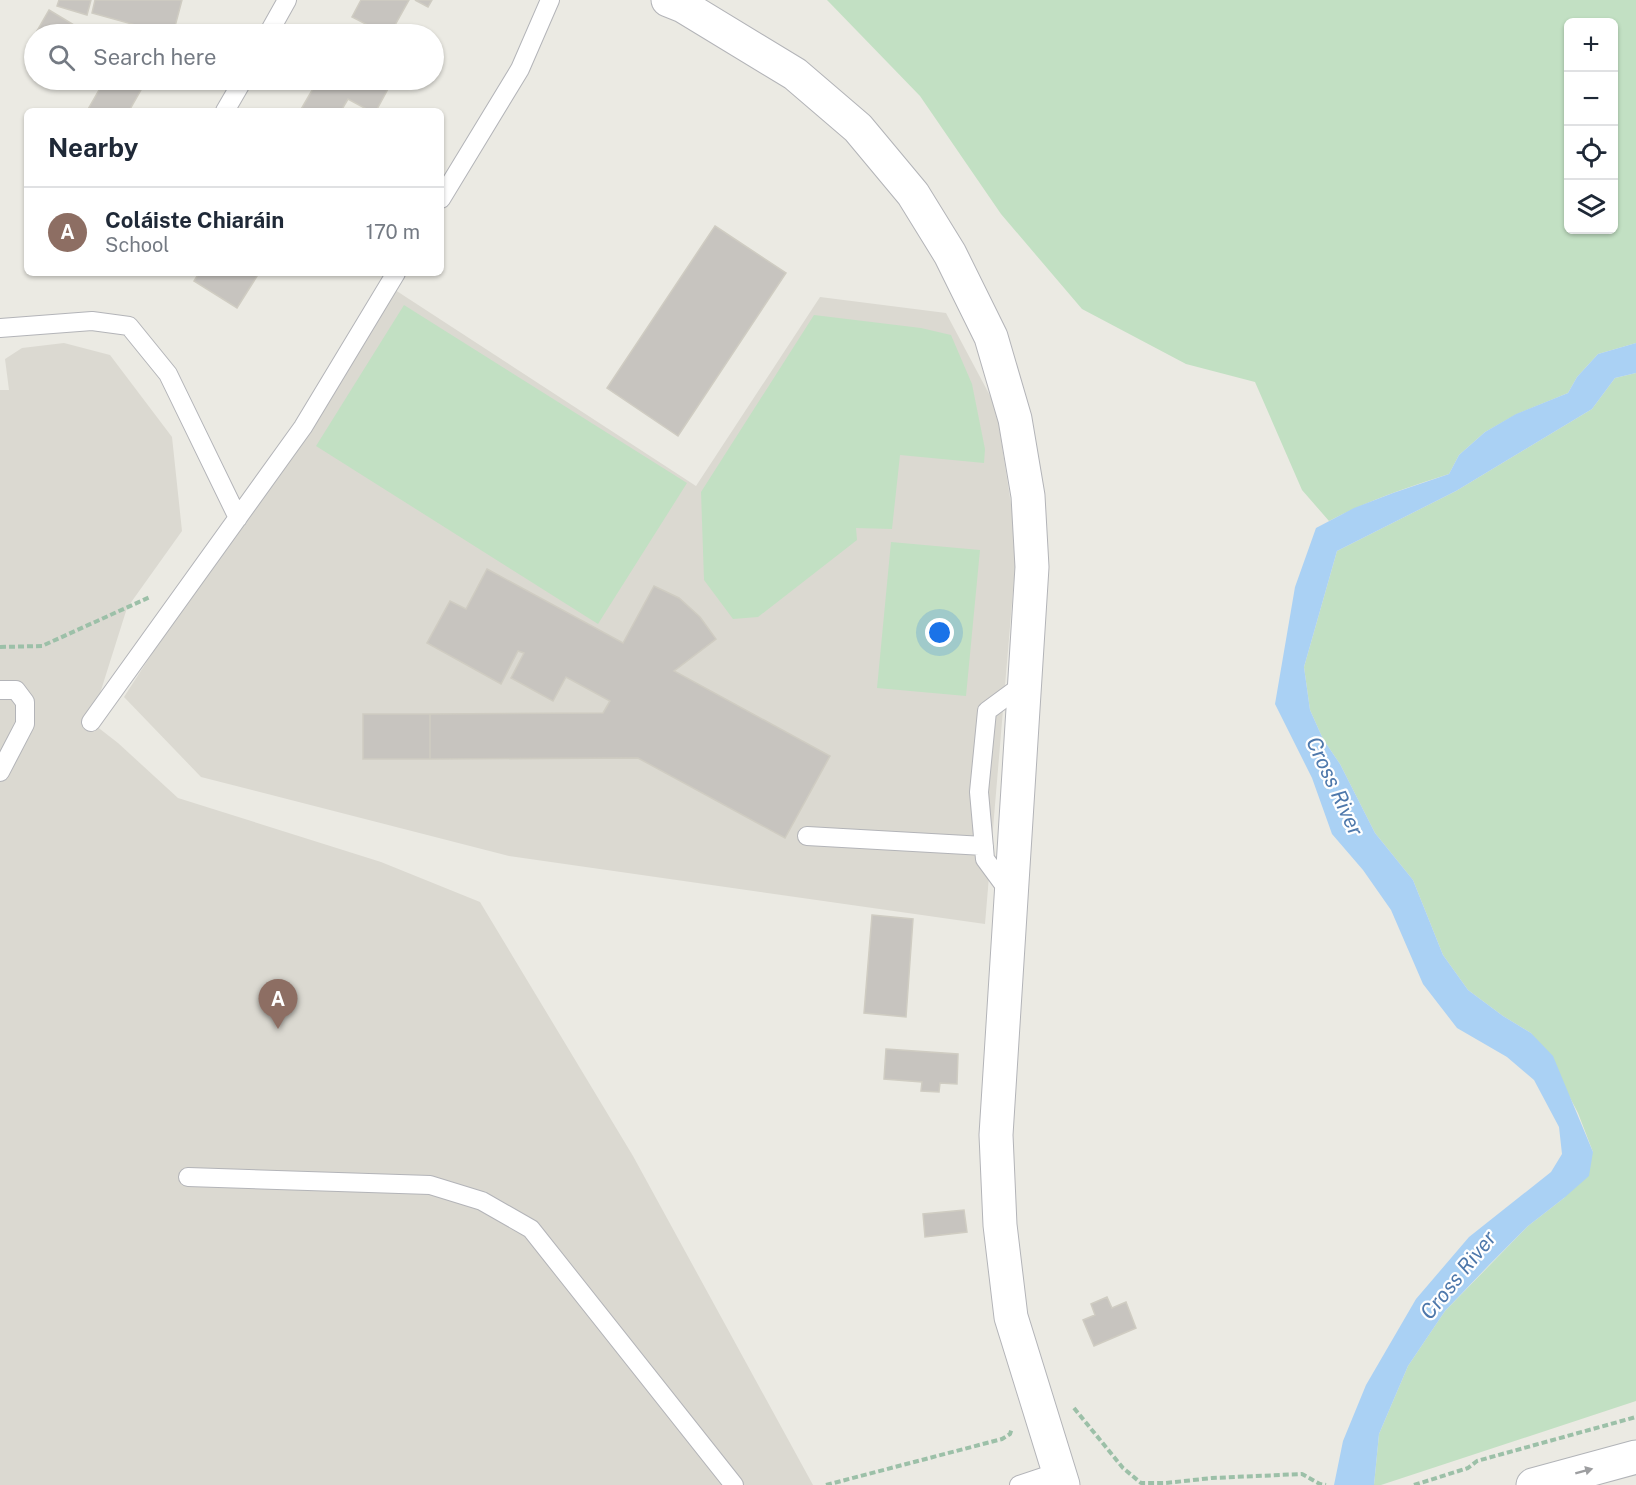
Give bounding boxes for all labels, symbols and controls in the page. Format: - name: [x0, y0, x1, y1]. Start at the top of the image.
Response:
- map controls: [1564, 18, 1618, 234]
- button: +: [1564, 18, 1618, 72]
- search box: [24, 24, 444, 90]
- icon: search: [45, 41, 78, 74]
- text: Search here: [93, 44, 217, 70]
- button: −: [1564, 72, 1618, 126]
- button: locate: [1564, 126, 1618, 180]
- text: Nearby: [48, 132, 138, 163]
- button: layers: [1564, 180, 1618, 234]
- text: Coláiste Chiaráin: [105, 207, 284, 233]
- text: A: [60, 220, 75, 244]
- text: 170 m: [366, 220, 420, 244]
- text: School: [105, 233, 169, 257]
- your location: [925, 618, 954, 647]
- water label: Cross River: [1301, 732, 1369, 840]
- pin: A: [258, 980, 298, 1029]
- water label: Cross River: [1415, 1225, 1502, 1324]
- one-way arrow: [1576, 1466, 1594, 1475]

